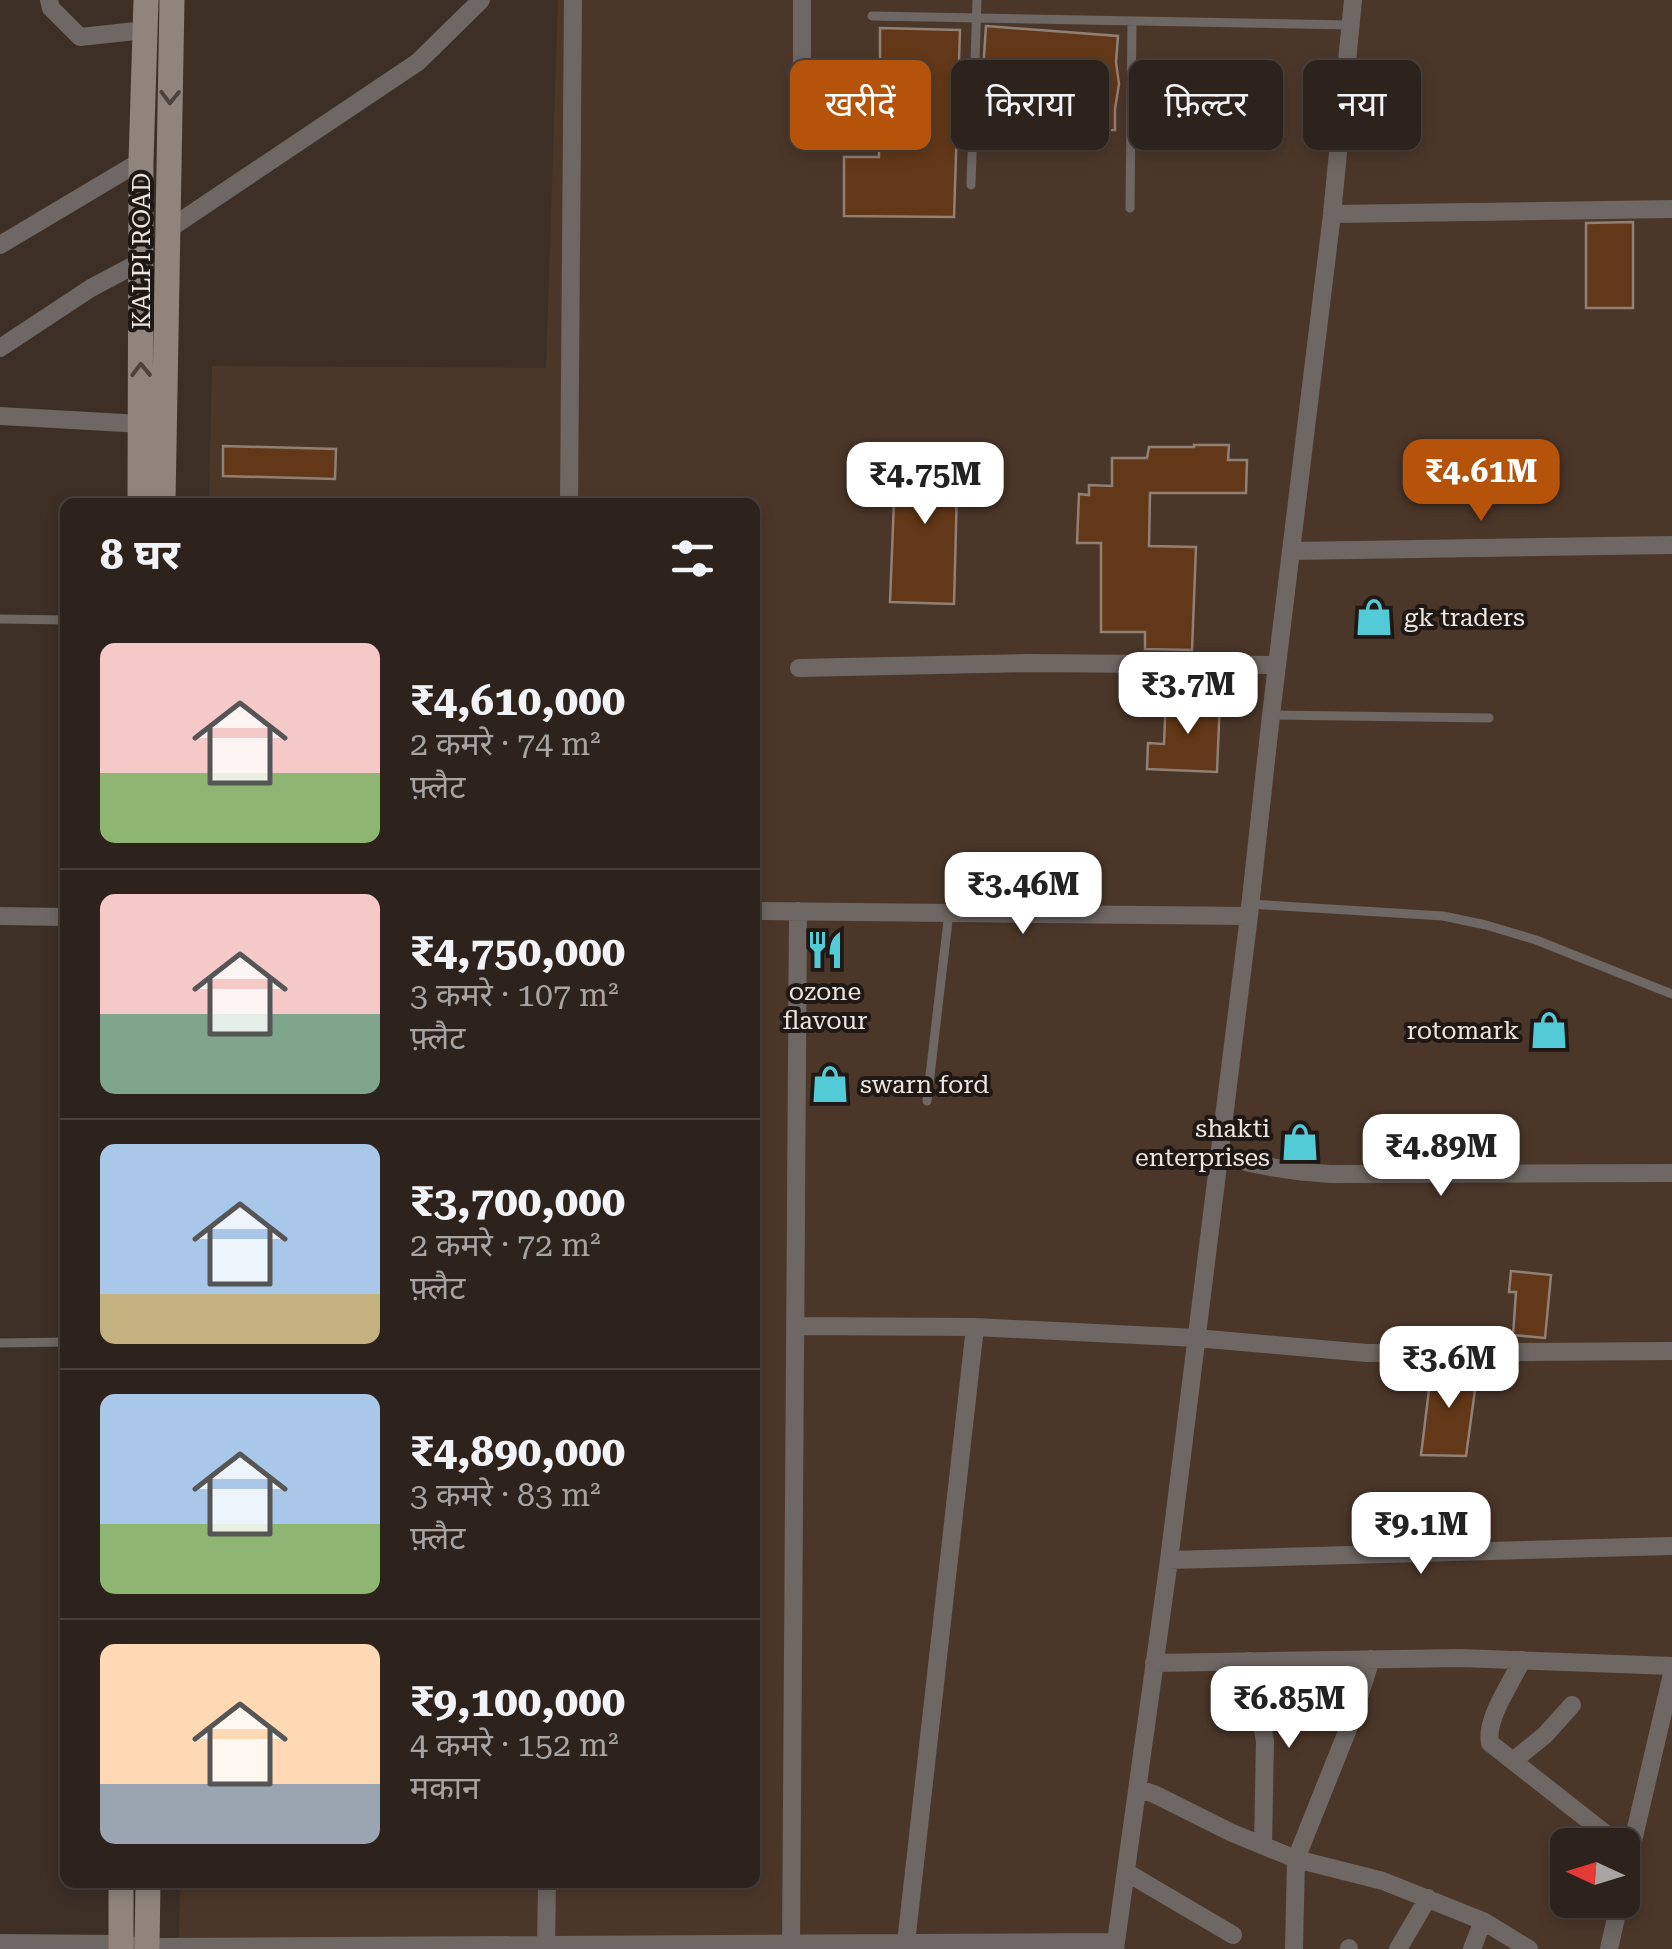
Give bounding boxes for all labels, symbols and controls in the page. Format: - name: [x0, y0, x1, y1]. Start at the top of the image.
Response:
- chip: खरीदें: [790, 60, 931, 150]
- chip: किराया: [951, 60, 1109, 150]
- chip: फ़िल्टर: [1129, 60, 1283, 150]
- chip: नया: [1303, 60, 1421, 150]
- one-way arrow: [160, 90, 181, 106]
- street label: KALPI ROAD: [127, 173, 156, 329]
- one-way arrow: [130, 362, 152, 378]
- pin: ₹4.61M: [1400, 439, 1562, 524]
- pin: ₹4.75M: [844, 442, 1006, 527]
- text: ₹4.61M: [1425, 452, 1537, 490]
- text: ₹4.75M: [869, 455, 981, 493]
- text: 8 घर: [100, 530, 180, 579]
- icon: filters: [665, 531, 720, 586]
- shop icon: gk traders: [1353, 596, 1395, 638]
- place label: gk traders: [1404, 603, 1525, 632]
- pin: ₹3.7M: [1118, 652, 1258, 737]
- text: ₹3.7M: [1141, 665, 1235, 703]
- text: ₹4,610,000: [410, 676, 625, 725]
- icon: home: [180, 683, 300, 803]
- text: 2 कमरे · 74 m²: [410, 725, 601, 763]
- text: फ़्लैट: [410, 768, 465, 806]
- pin: ₹3.46M: [942, 852, 1104, 937]
- text: ₹3.46M: [967, 865, 1079, 903]
- text: ₹4,750,000: [410, 927, 625, 976]
- restaurant icon: ozone flavour: [804, 929, 846, 971]
- icon: home: [180, 934, 300, 1054]
- text: 3 कमरे · 107 m²: [410, 976, 619, 1014]
- place label: ozone flavour: [783, 977, 867, 1035]
- shop icon: rotomark: [1528, 1009, 1570, 1051]
- place label: rotomark: [1407, 1016, 1519, 1045]
- text: फ़्लैट: [410, 1019, 465, 1057]
- shop icon: swarn ford: [809, 1063, 851, 1105]
- place label: swarn ford: [860, 1070, 989, 1099]
- place label: shakti enterprises: [1135, 1114, 1270, 1172]
- pin: ₹4.89M: [1360, 1114, 1522, 1199]
- shop icon: shakti enterprises: [1279, 1121, 1321, 1163]
- text: ₹4.89M: [1385, 1127, 1497, 1165]
- text: ₹3,700,000: [410, 1177, 625, 1226]
- icon: home: [180, 1184, 300, 1304]
- text: 2 कमरे · 72 m²: [410, 1226, 601, 1264]
- text: फ़्लैट: [410, 1269, 465, 1307]
- pin: ₹3.6M: [1379, 1326, 1519, 1411]
- text: ₹3.6M: [1402, 1339, 1496, 1377]
- text: ₹4,890,000: [410, 1427, 625, 1476]
- icon: home: [180, 1434, 300, 1554]
- text: 3 कमरे · 83 m²: [410, 1476, 601, 1514]
- pin: ₹9.1M: [1351, 1492, 1491, 1577]
- text: ₹9.1M: [1374, 1505, 1468, 1543]
- text: फ़्लैट: [410, 1519, 465, 1557]
- pin: ₹6.85M: [1208, 1666, 1370, 1751]
- text: ₹9,100,000: [410, 1677, 625, 1726]
- text: ₹6.85M: [1233, 1679, 1345, 1717]
- icon: home: [180, 1684, 300, 1804]
- text: 4 कमरे · 152 m²: [410, 1726, 619, 1764]
- text: मकान: [410, 1769, 480, 1807]
- north arrow: [1550, 1828, 1640, 1918]
- map controls: [1550, 1828, 1640, 1918]

